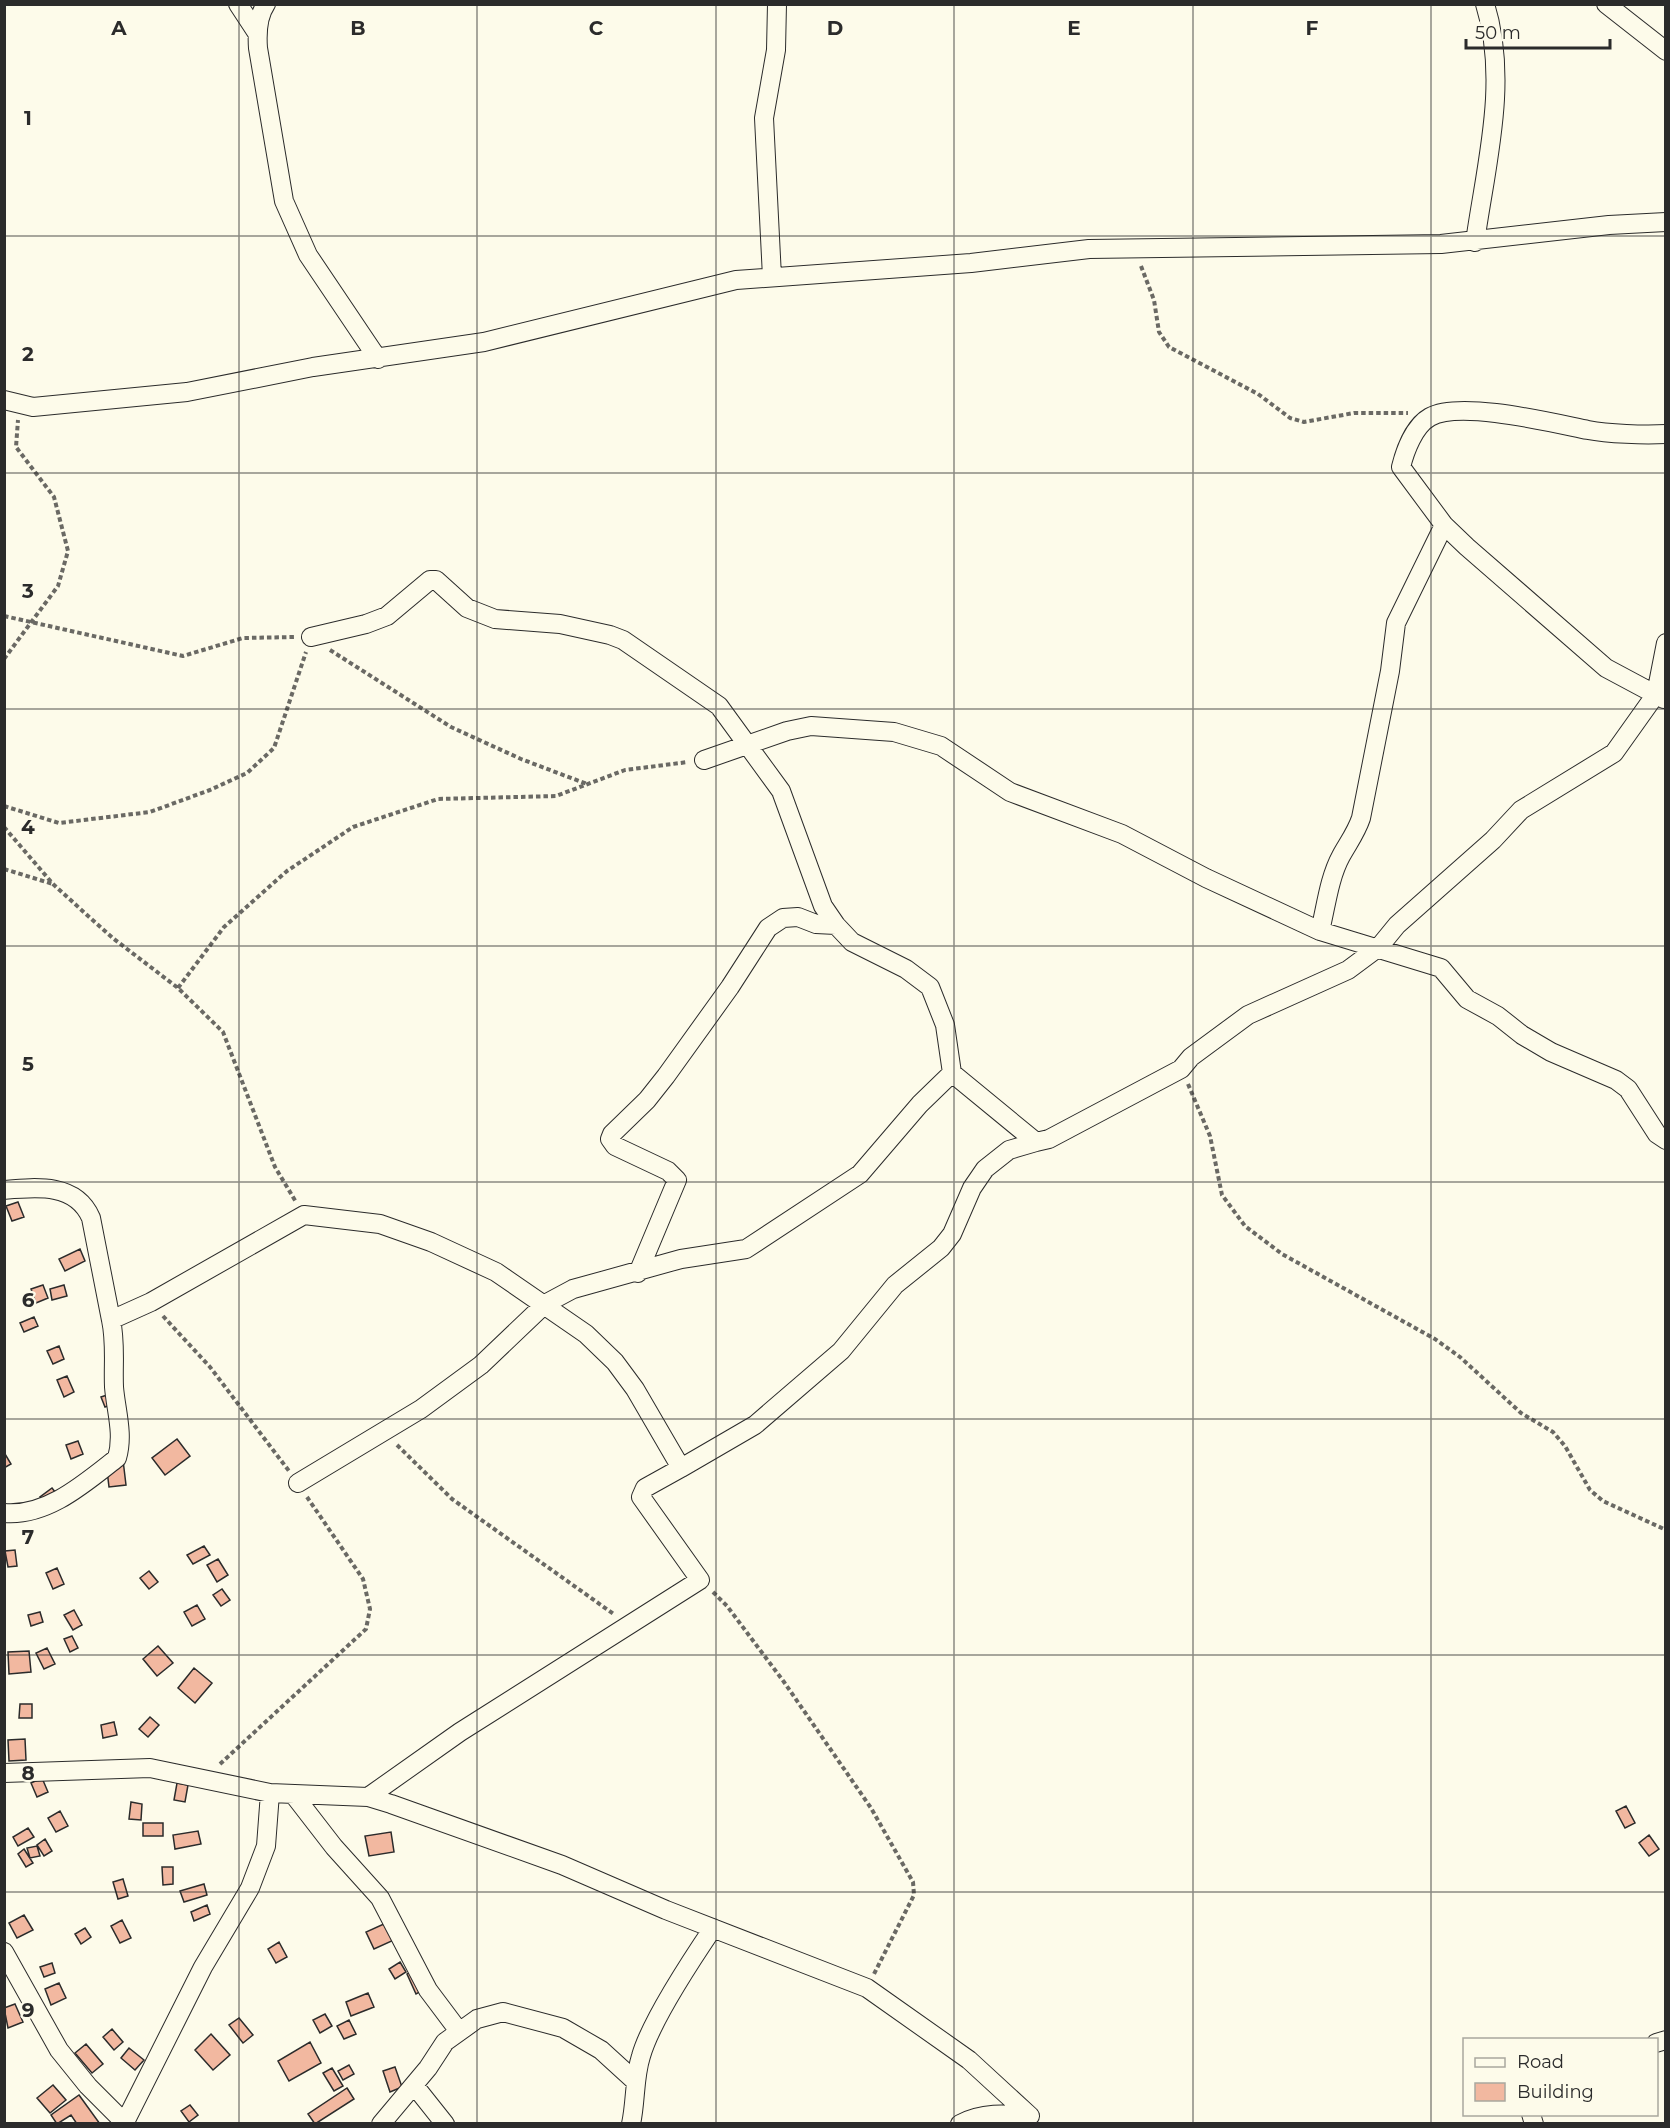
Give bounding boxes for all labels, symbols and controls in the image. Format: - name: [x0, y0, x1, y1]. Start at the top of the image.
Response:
- scale bar: [1466, 12, 1610, 50]
- text: A: [110, 16, 127, 40]
- text: B: [350, 16, 366, 40]
- text: C: [589, 16, 604, 40]
- text: D: [827, 16, 843, 40]
- text: E: [1067, 16, 1081, 40]
- text: F: [1306, 16, 1319, 40]
- text: 50 m: [1475, 22, 1521, 44]
- text: 1: [24, 106, 32, 130]
- text: 2: [22, 342, 34, 366]
- text: 3: [21, 579, 34, 603]
- text: 4: [21, 815, 35, 839]
- text: 5: [22, 1052, 34, 1076]
- text: 6: [22, 1288, 35, 1312]
- text: 7: [22, 1525, 34, 1549]
- text: 8: [21, 1761, 35, 1785]
- text: 9: [22, 1998, 34, 2022]
- legend: [1463, 2038, 1658, 2116]
- text: Road: [1517, 2051, 1564, 2073]
- text: Building: [1517, 2081, 1594, 2103]

